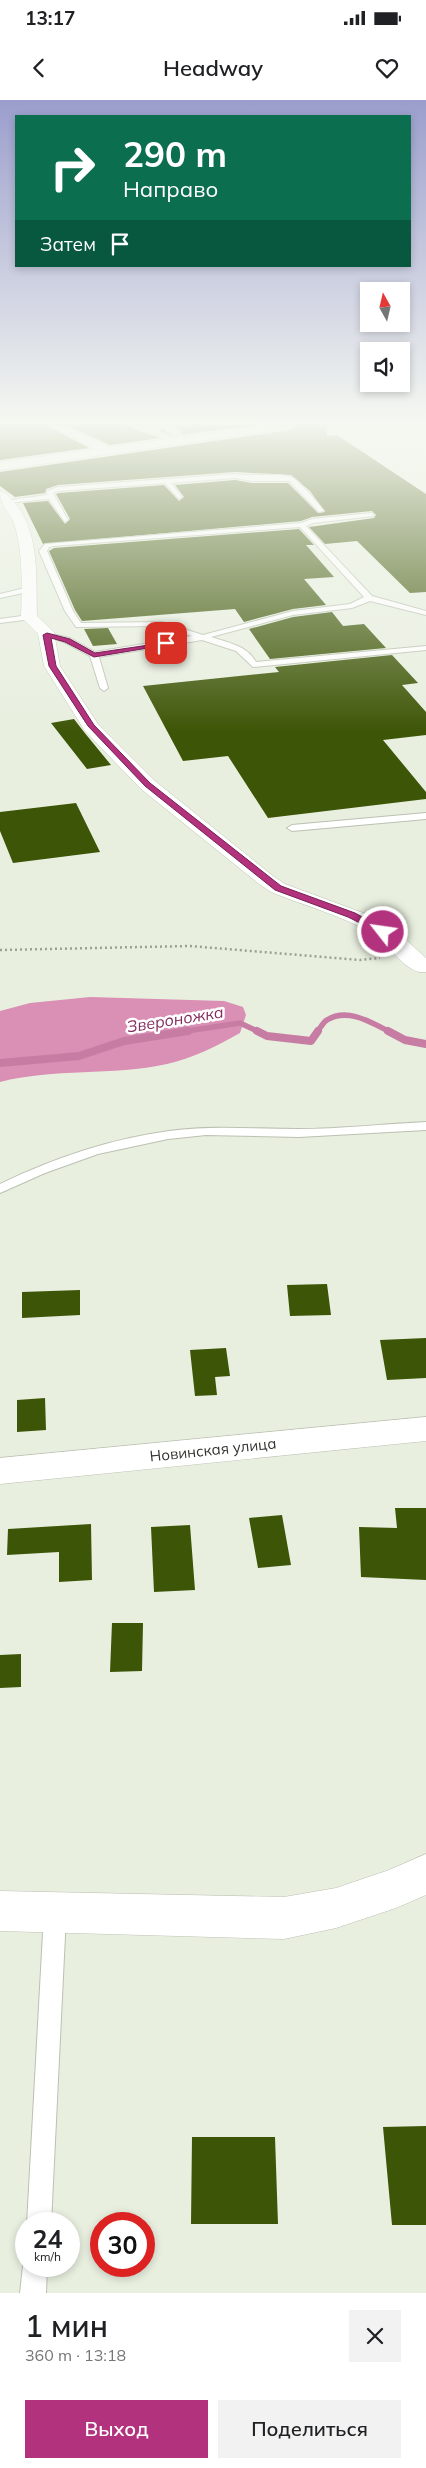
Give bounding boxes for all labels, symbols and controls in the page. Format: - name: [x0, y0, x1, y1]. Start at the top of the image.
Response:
- text: 13:17: [25, 6, 75, 30]
- icon: back: [25, 54, 53, 82]
- text: Headway: [163, 54, 263, 82]
- icon: heart: [373, 54, 401, 82]
- text: 290 m: [123, 132, 227, 176]
- icon: right: [40, 135, 105, 200]
- text: Направо: [123, 175, 218, 203]
- icon: arrive: [106, 230, 134, 258]
- text: Затем: [40, 232, 96, 256]
- north arrow: [360, 282, 410, 332]
- map controls: [360, 282, 410, 392]
- button: sound: [360, 342, 410, 392]
- pin: [145, 622, 187, 664]
- icon: arrive: [152, 629, 180, 657]
- position arrow: [356, 905, 408, 957]
- water label: Звероножка: [125, 1001, 225, 1036]
- street label: Новинская улица: [149, 1433, 277, 1466]
- speed limit sign: 30: [90, 2212, 155, 2277]
- text: 24: [32, 2223, 63, 2254]
- text: km/h: [34, 2249, 61, 2264]
- text: 1 мин: [25, 2307, 108, 2345]
- button: close: [349, 2310, 401, 2362]
- text: 360 m · 13:18: [25, 2345, 126, 2365]
- button: Выход: [25, 2400, 208, 2458]
- button: Поделиться: [218, 2400, 401, 2458]

